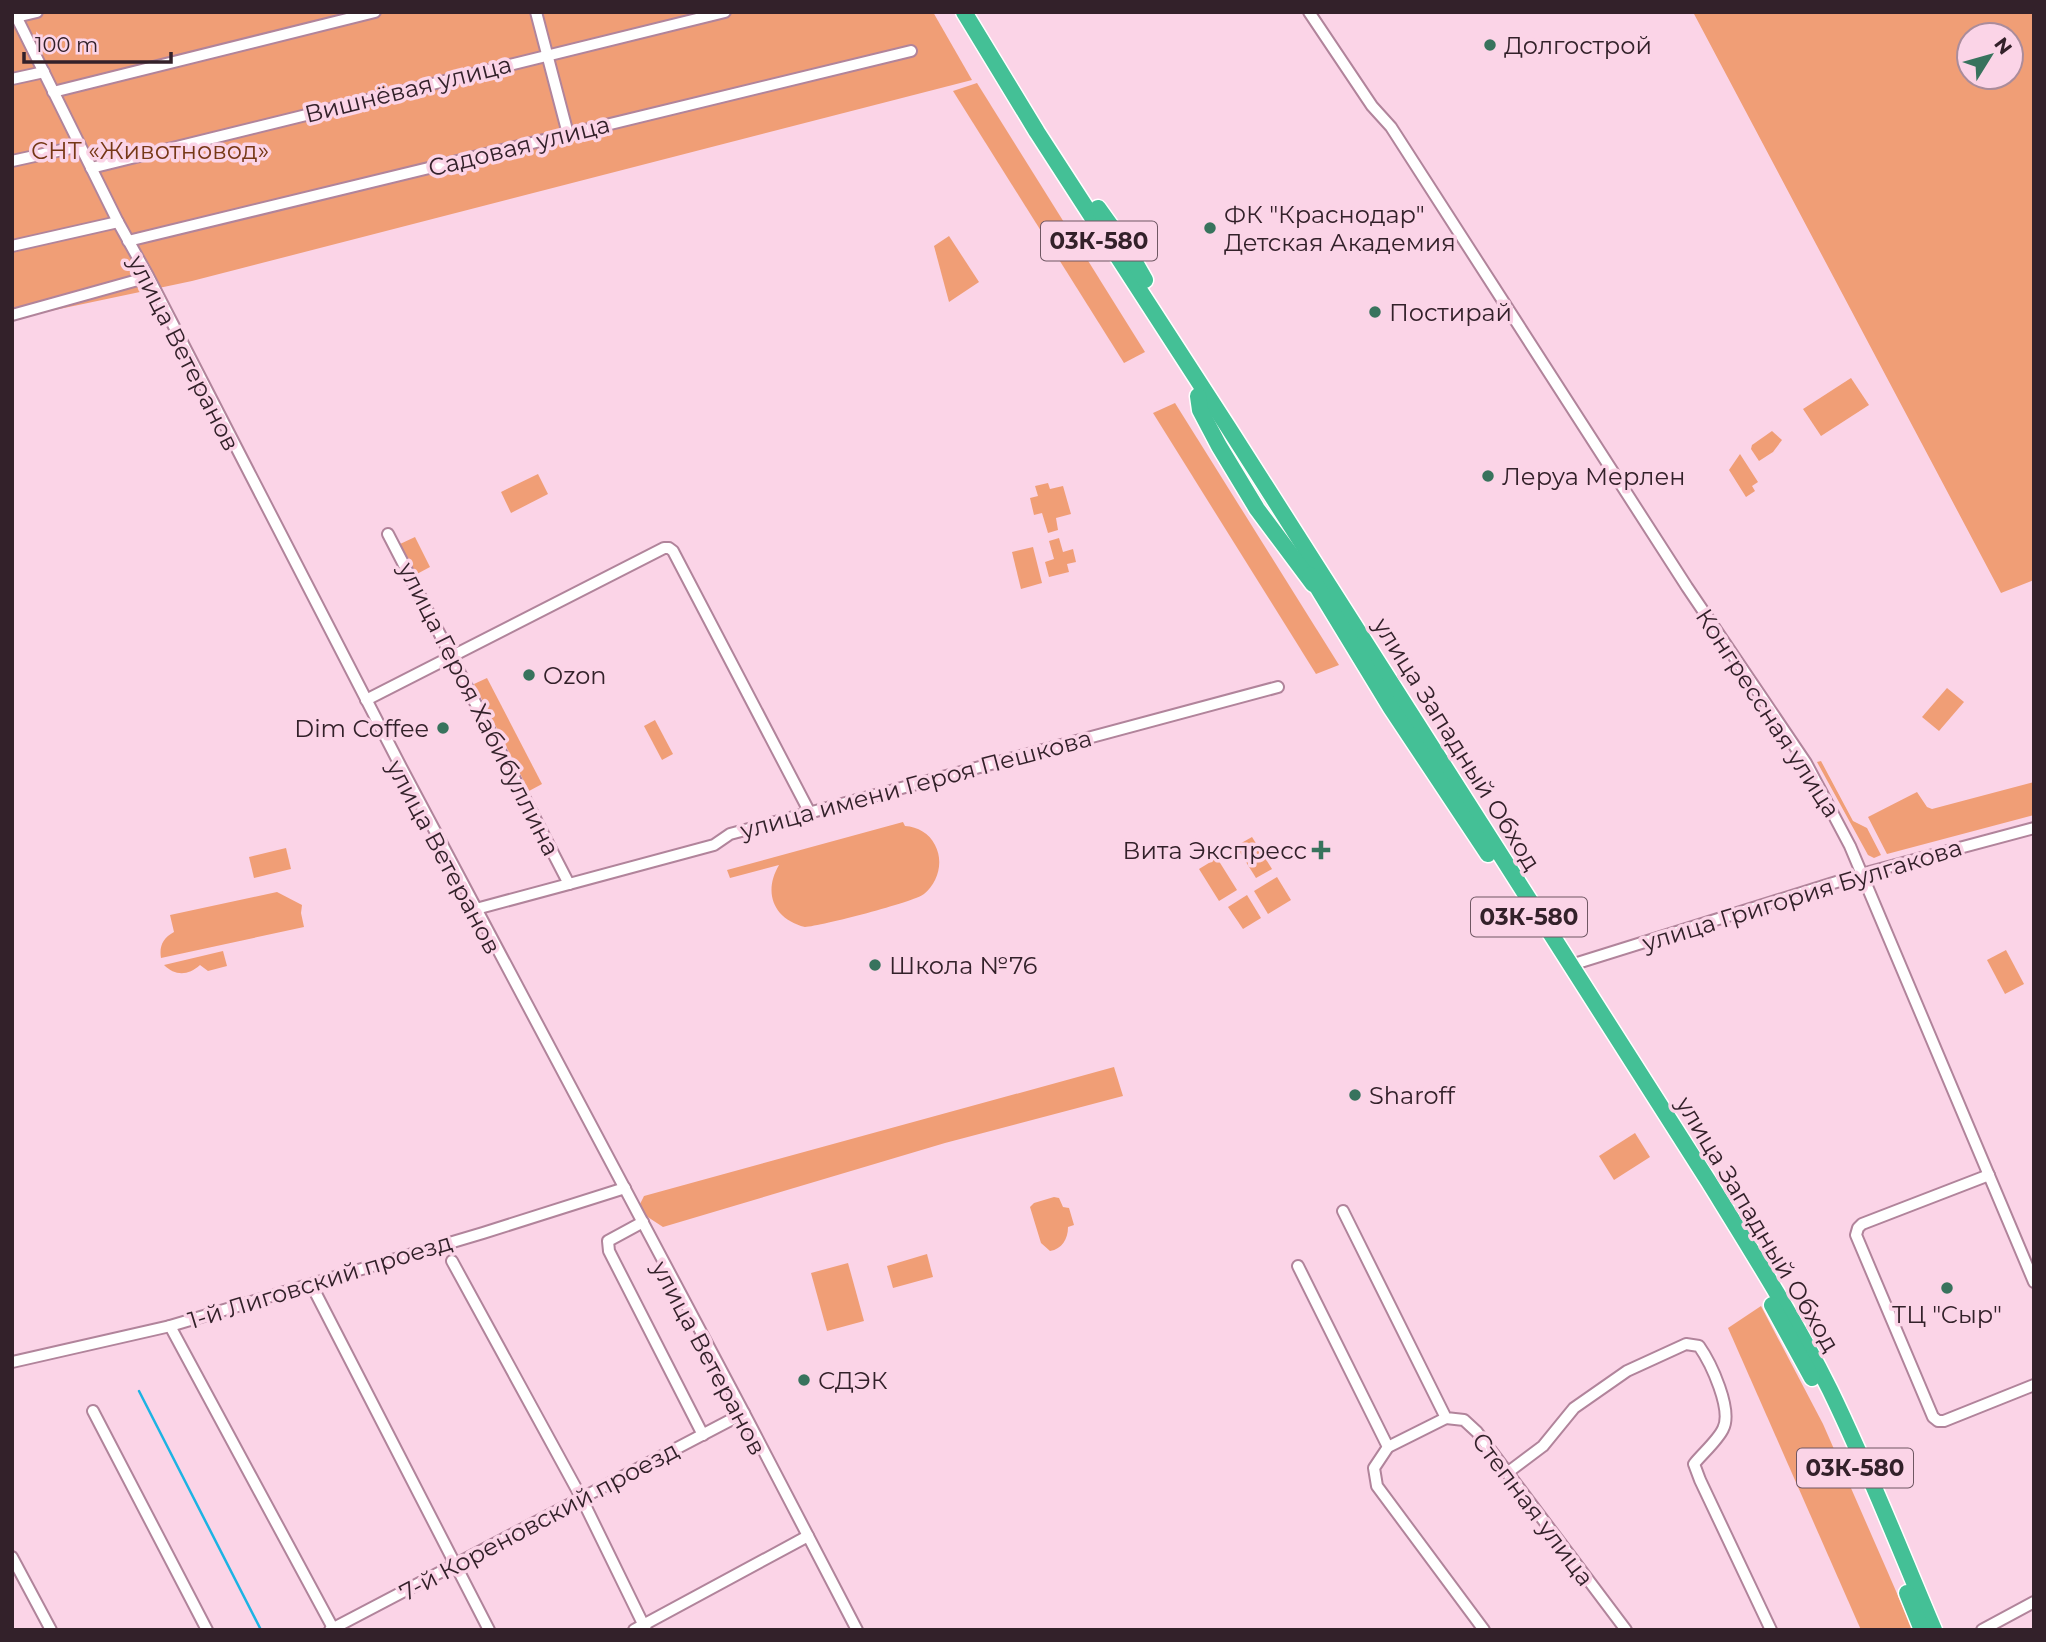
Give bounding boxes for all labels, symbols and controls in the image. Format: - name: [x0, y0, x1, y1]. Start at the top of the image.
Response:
- scale bar: [24, 21, 172, 65]
- north arrow: [1955, 21, 2025, 91]
- place label: Долгострой: [1504, 31, 1652, 60]
- text: 100 m: [35, 32, 98, 57]
- text: N: [1989, 33, 2017, 59]
- marker: Долгострой: [1482, 37, 1498, 53]
- street label: Вишнёвая улица: [302, 49, 514, 129]
- street label: Садовая улица: [425, 109, 613, 183]
- park label: СНТ «Животновод»: [31, 136, 269, 165]
- place label: ФК "Краснодар" Детская Академия: [1224, 200, 1456, 257]
- marker: ФК "Краснодар" Детская Академия: [1202, 220, 1218, 236]
- road number: 03К-580: [1041, 222, 1157, 260]
- street label: улица Ветеранов: [122, 250, 246, 456]
- place label: Постирай: [1389, 298, 1512, 327]
- marker: Постирай: [1367, 304, 1383, 320]
- place label: Леруа Мерлен: [1502, 462, 1686, 491]
- marker: Леруа Мерлен: [1480, 468, 1496, 484]
- street label: улица Героя Хабибуллина: [392, 556, 566, 861]
- street label: Конгрессная улица: [1690, 603, 1846, 823]
- street label: улица Западный Обход: [1367, 611, 1547, 876]
- place label: Ozon: [543, 661, 606, 690]
- marker: Ozon: [521, 667, 537, 683]
- place label: Dim Coffee: [294, 714, 429, 743]
- marker: Dim Coffee: [435, 720, 451, 736]
- street label: улица имени Героя Пешкова: [736, 723, 1095, 845]
- street label: улица Ветеранов: [380, 754, 507, 959]
- street label: улица Григория Булгакова: [1638, 832, 1965, 958]
- place label: Вита Экспресс: [1123, 836, 1307, 865]
- marker: Вита Экспресс: [1313, 842, 1329, 858]
- road number: 03К-580: [1471, 898, 1587, 936]
- place label: Школа №76: [889, 951, 1037, 980]
- marker: Школа №76: [867, 957, 883, 973]
- place label: Sharoff: [1369, 1081, 1456, 1110]
- marker: Sharoff: [1347, 1087, 1363, 1103]
- street label: улица Западный Обход: [1670, 1090, 1846, 1357]
- street label: 1-й Лиговский проезд: [184, 1227, 456, 1335]
- street label: улица Ветеранов: [645, 1255, 772, 1460]
- marker: ТЦ "Сыр": [1939, 1280, 1955, 1296]
- place label: ТЦ "Сыр": [1892, 1300, 2002, 1329]
- place label: СДЭК: [818, 1366, 888, 1395]
- marker: СДЭК: [796, 1372, 812, 1388]
- street label: Степная улица: [1466, 1427, 1600, 1591]
- street label: 7-й Кореновский проезд: [395, 1435, 683, 1607]
- road number: 03К-580: [1797, 1448, 1913, 1488]

